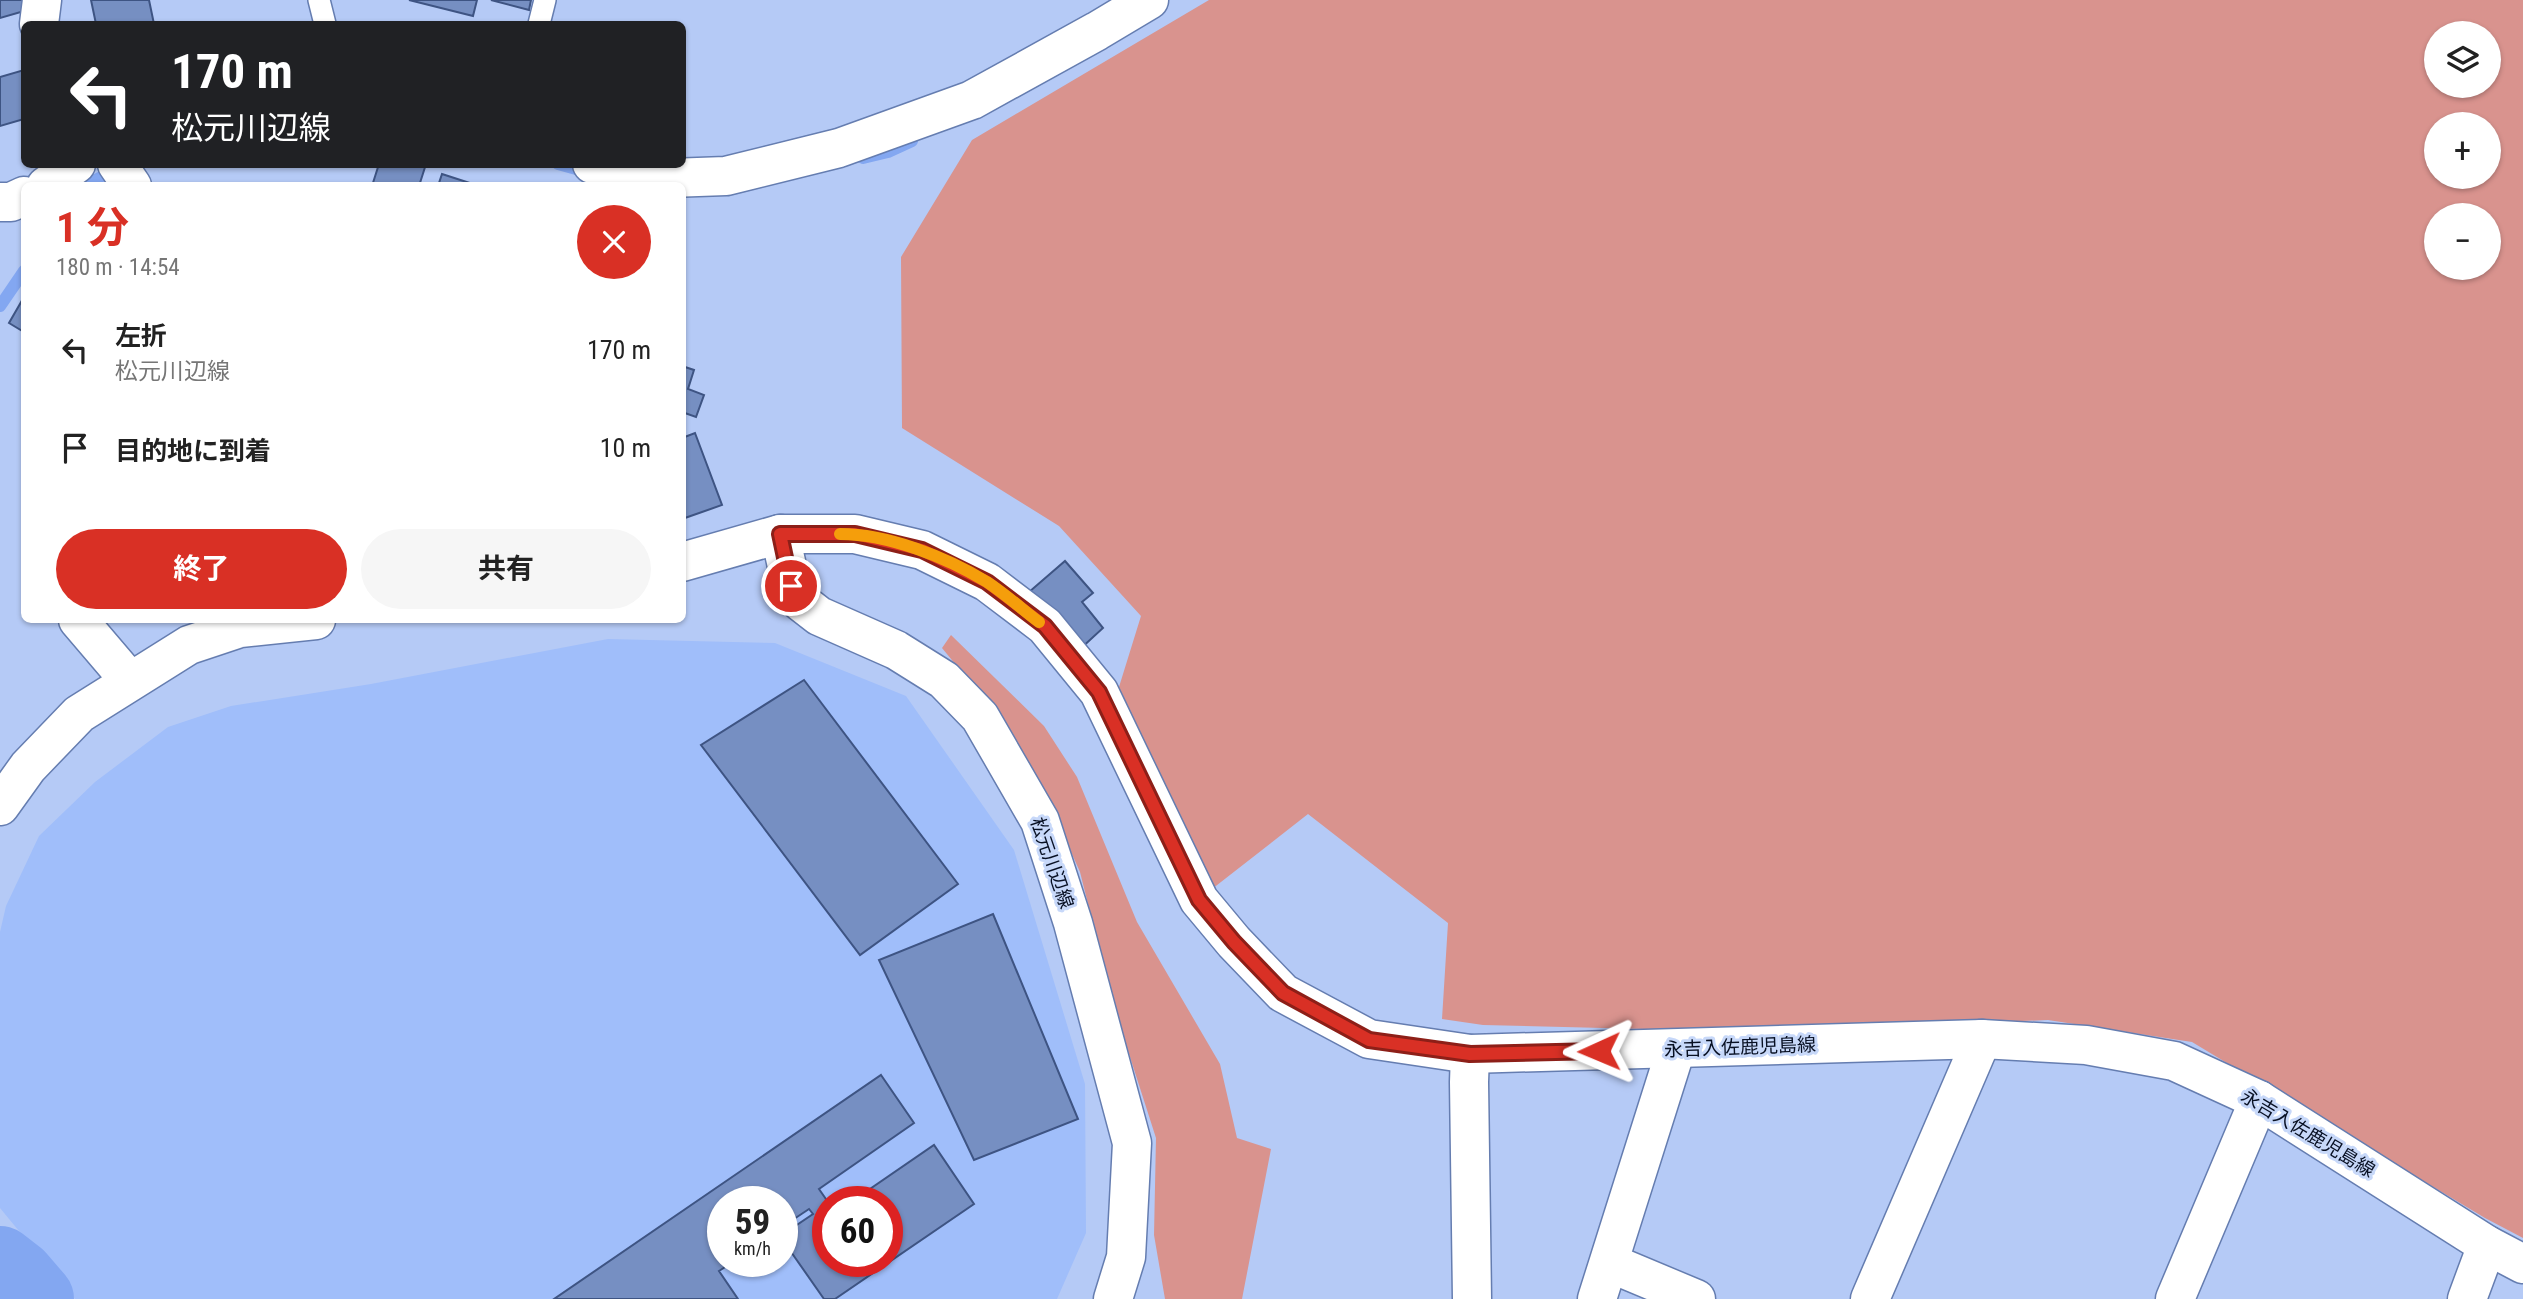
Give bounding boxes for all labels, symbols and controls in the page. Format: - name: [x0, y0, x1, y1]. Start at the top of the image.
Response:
- map controls: [2424, 21, 2501, 280]
- button: layers: [2424, 21, 2501, 98]
- text: 170 m: [171, 43, 293, 100]
- icon: left: [56, 49, 147, 140]
- text: 松元川辺線: [171, 109, 331, 147]
- button: +: [2424, 112, 2501, 189]
- text: 1 分: [56, 203, 129, 252]
- button: −: [2424, 203, 2501, 280]
- button: close: [577, 205, 651, 279]
- text: 180 m · 14:54: [56, 254, 180, 281]
- text: 左折: [115, 321, 167, 351]
- icon: left: [56, 331, 94, 369]
- text: 170 m: [587, 335, 651, 365]
- text: 松元川辺線: [115, 358, 230, 385]
- icon: arrive: [56, 429, 94, 467]
- text: 10 m: [600, 433, 651, 463]
- text: 目的地に到着: [115, 436, 271, 466]
- button: 終了: [56, 529, 347, 609]
- button: 共有: [361, 529, 651, 609]
- pin: [761, 556, 821, 616]
- icon: arrive: [772, 567, 810, 605]
- street label: 松元川辺線: [1026, 814, 1078, 912]
- position arrow: [1562, 1014, 1636, 1088]
- street label: 永吉入佐鹿児島線: [1664, 1033, 1816, 1061]
- street label: 永吉入佐鹿児島線: [2237, 1084, 2379, 1182]
- speed limit sign: 60: [812, 1186, 903, 1277]
- text: 59: [735, 1202, 770, 1243]
- text: km/h: [734, 1238, 771, 1259]

